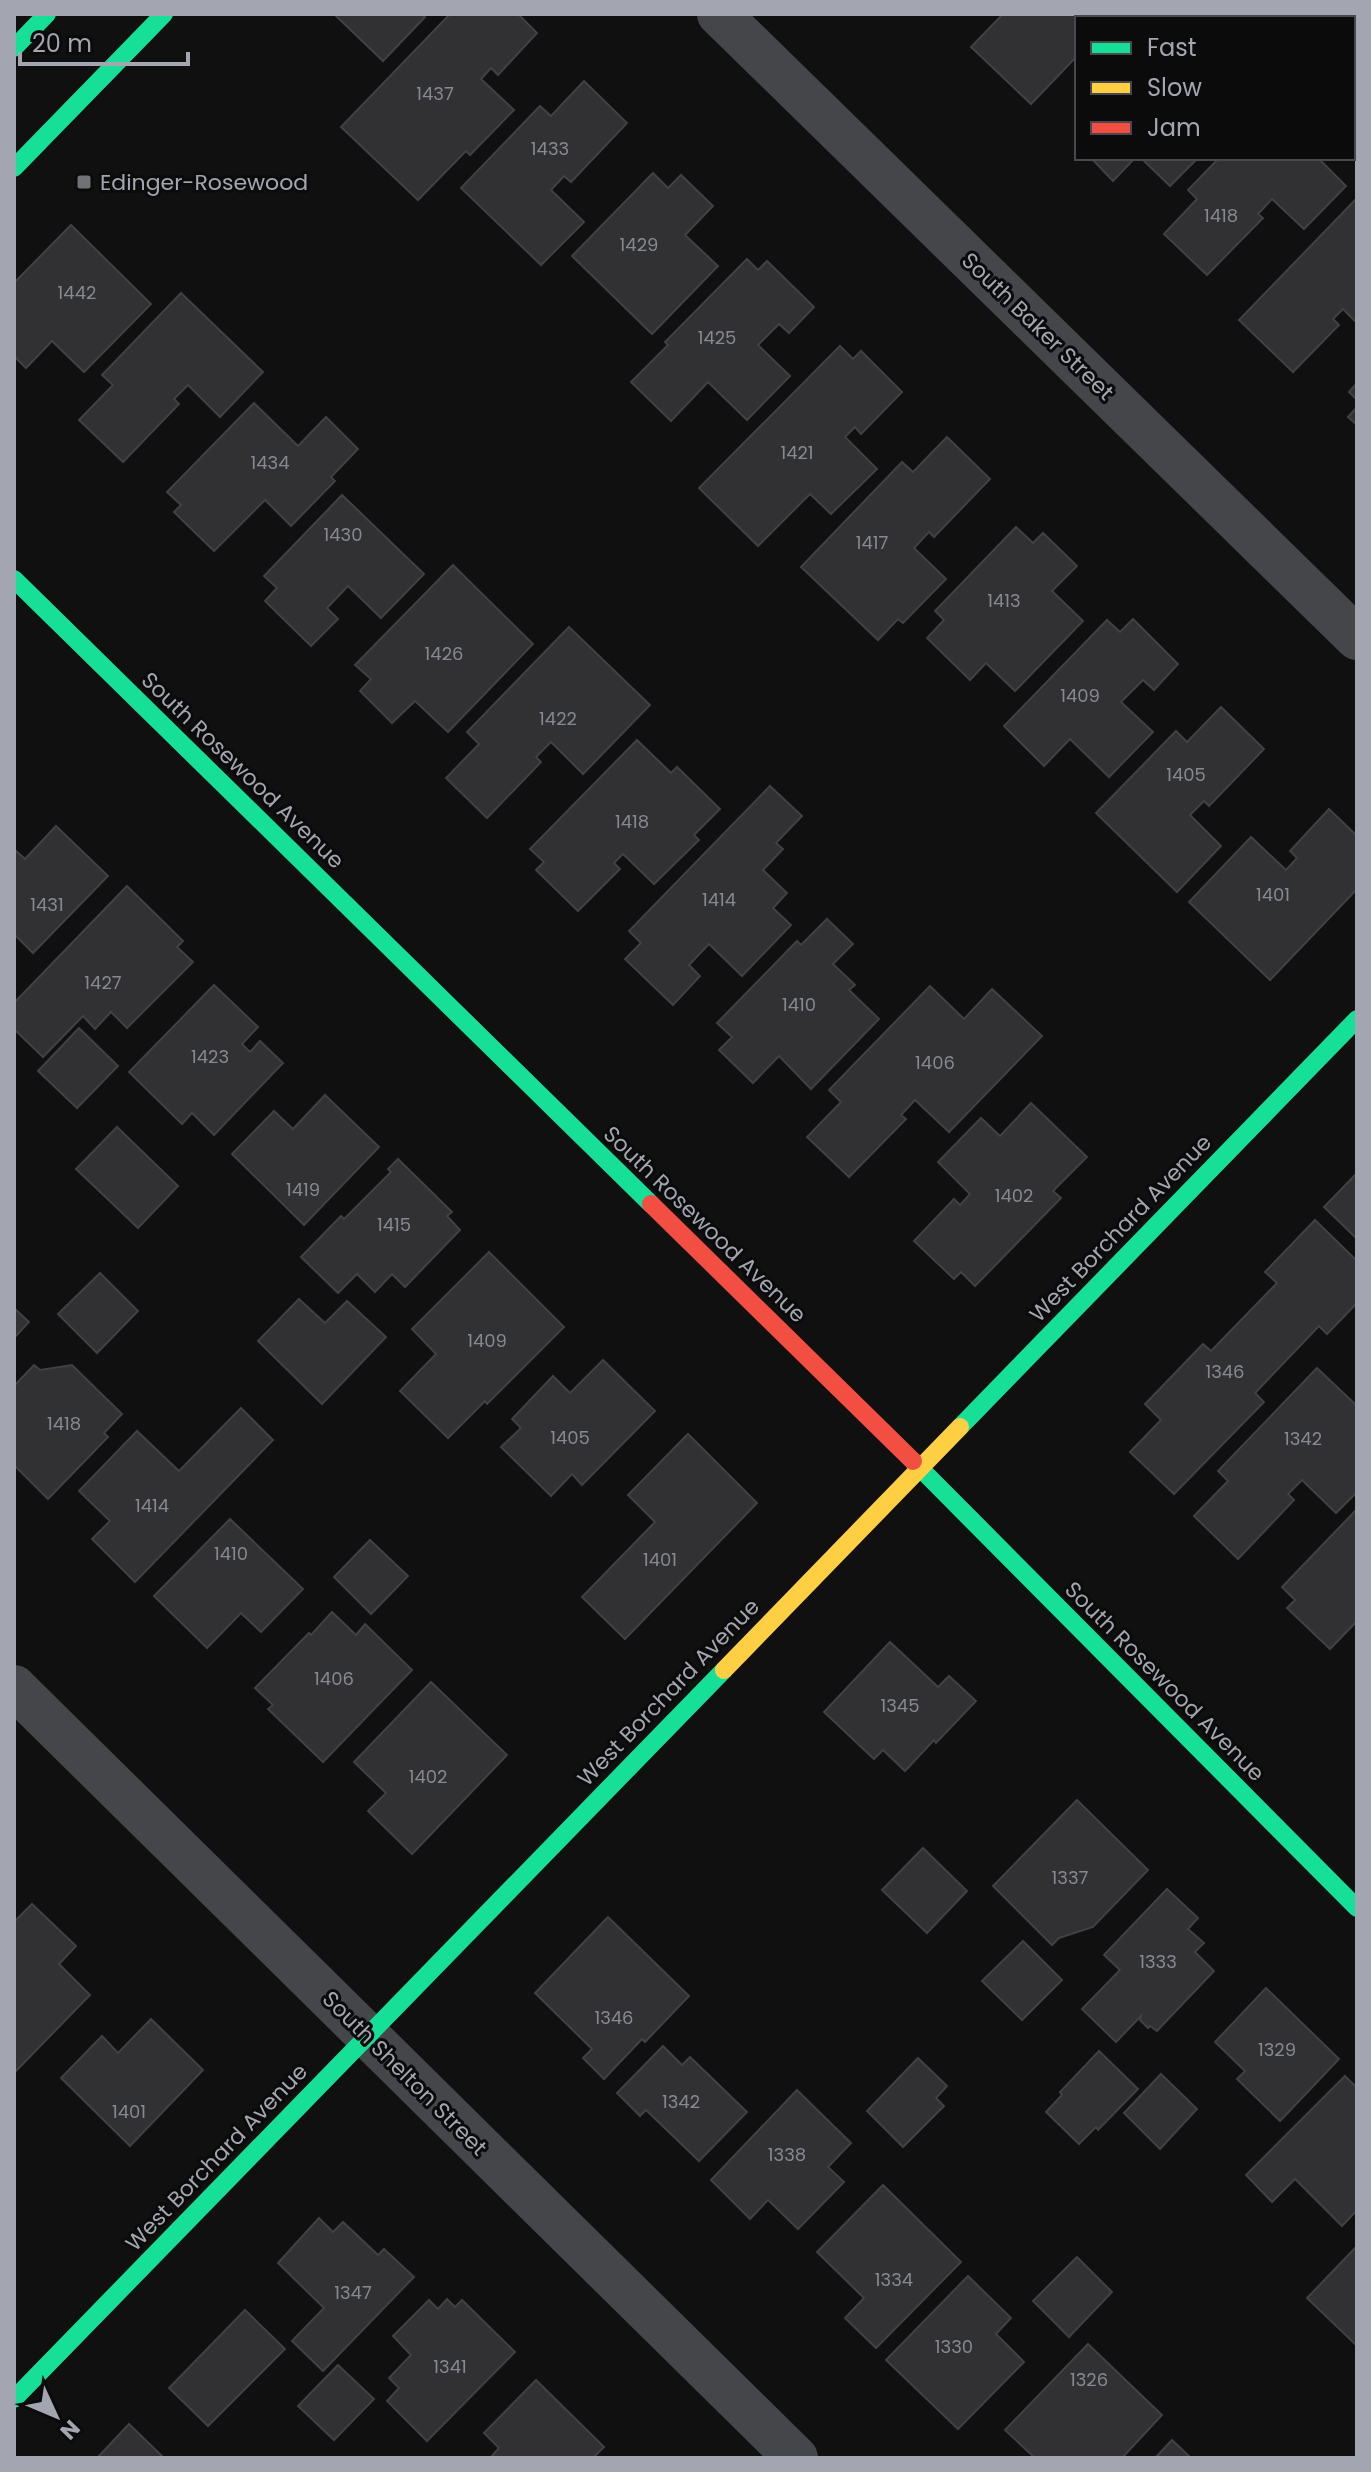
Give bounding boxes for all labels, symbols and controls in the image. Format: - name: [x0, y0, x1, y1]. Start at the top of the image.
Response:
- scale bar: [20, 16, 188, 66]
- legend: [1075, 16, 1355, 160]
- text: 20 m: [32, 27, 92, 60]
- text: Fast: [1147, 31, 1197, 64]
- text: Slow: [1147, 71, 1202, 104]
- house number: 1437: [416, 81, 454, 106]
- text: Jam: [1147, 111, 1201, 144]
- house number: 1433: [531, 136, 569, 161]
- place label: Edinger-Rosewood: [100, 167, 308, 198]
- marker: Edinger-Rosewood: [75, 173, 93, 191]
- house number: 1418: [1204, 203, 1238, 228]
- house number: 1429: [620, 232, 658, 257]
- street label: South Baker Street: [955, 245, 1121, 407]
- house number: 1442: [58, 280, 96, 305]
- house number: 1425: [698, 325, 736, 350]
- house number: 1421: [780, 440, 814, 465]
- house number: 1434: [250, 450, 290, 475]
- house number: 1430: [324, 522, 363, 547]
- house number: 1417: [856, 530, 889, 555]
- house number: 1413: [987, 588, 1021, 613]
- house number: 1426: [425, 641, 463, 666]
- street label: South Rosewood Avenue: [134, 665, 351, 876]
- house number: 1409: [1060, 683, 1100, 708]
- house number: 1422: [539, 706, 577, 731]
- house number: 1405: [1166, 762, 1206, 787]
- house number: 1418: [615, 809, 649, 834]
- house number: 1401: [1256, 882, 1290, 907]
- house number: 1414: [702, 887, 736, 912]
- house number: 1431: [30, 892, 64, 917]
- house number: 1427: [84, 970, 122, 995]
- house number: 1410: [782, 992, 816, 1017]
- house number: 1423: [191, 1044, 229, 1069]
- house number: 1406: [915, 1050, 955, 1075]
- street label: South Rosewood Avenue: [596, 1119, 813, 1330]
- street label: West Borchard Avenue: [1022, 1128, 1218, 1329]
- house number: 1419: [286, 1177, 320, 1202]
- house number: 1402: [995, 1183, 1033, 1208]
- house number: 1415: [377, 1212, 411, 1237]
- house number: 1409: [467, 1328, 507, 1353]
- house number: 1346: [1205, 1359, 1245, 1384]
- house number: 1418: [47, 1411, 81, 1436]
- house number: 1405: [550, 1425, 590, 1450]
- house number: 1342: [1284, 1426, 1322, 1451]
- house number: 1414: [135, 1493, 169, 1518]
- house number: 1410: [214, 1541, 248, 1566]
- house number: 1401: [643, 1547, 677, 1572]
- street label: South Rosewood Avenue: [1058, 1575, 1271, 1788]
- street label: West Borchard Avenue: [570, 1592, 766, 1793]
- house number: 1406: [314, 1666, 354, 1691]
- house number: 1345: [881, 1693, 920, 1718]
- house number: 1402: [409, 1764, 447, 1789]
- house number: 1337: [1052, 1865, 1089, 1890]
- house number: 1333: [1139, 1949, 1177, 1974]
- street label: South Shelton Street: [315, 1984, 494, 2163]
- house number: 1346: [594, 2005, 634, 2030]
- house number: 1329: [1258, 2037, 1296, 2062]
- street label: West Borchard Avenue: [118, 2057, 314, 2258]
- house number: 1342: [662, 2089, 700, 2114]
- house number: 1401: [112, 2099, 146, 2124]
- house number: 1338: [768, 2142, 806, 2167]
- house number: 1334: [875, 2267, 913, 2292]
- house number: 1347: [334, 2280, 372, 2305]
- house number: 1330: [935, 2334, 973, 2359]
- house number: 1341: [433, 2354, 467, 2379]
- house number: 1326: [1070, 2367, 1108, 2392]
- north arrow: [16, 2376, 96, 2456]
- text: N: [53, 2413, 87, 2446]

